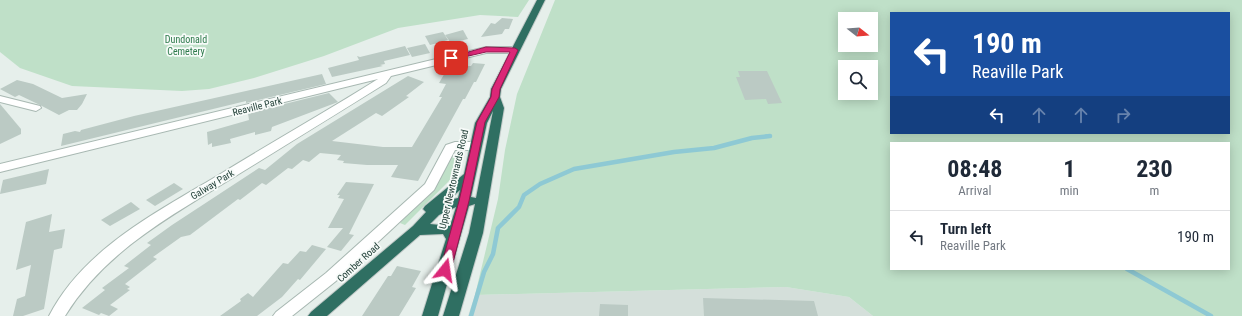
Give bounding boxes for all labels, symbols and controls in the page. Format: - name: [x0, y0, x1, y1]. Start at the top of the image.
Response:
- north arrow: [838, 12, 878, 52]
- map controls: [838, 12, 878, 100]
- text: 190 m: [972, 27, 1042, 60]
- icon: left: [906, 28, 958, 80]
- park label: Dundonald Cemetery: [165, 34, 207, 57]
- pin: [434, 41, 468, 75]
- icon: arrive: [440, 47, 462, 69]
- button: search: [838, 60, 878, 100]
- text: Reaville Park: [972, 61, 1063, 82]
- street label: Reaville Park: [231, 95, 284, 118]
- icon: left: [986, 104, 1008, 126]
- icon: ahead: [1028, 104, 1050, 126]
- icon: ahead: [1070, 104, 1092, 126]
- icon: right: [1112, 104, 1134, 126]
- street label: Upper Newtownards Road: [437, 128, 470, 230]
- text: 08:48: [947, 155, 1002, 183]
- text: 1: [1063, 155, 1075, 183]
- text: 230: [1136, 155, 1173, 183]
- street label: Galway Park: [189, 167, 236, 202]
- text: Arrival: [958, 183, 991, 198]
- text: min: [1060, 183, 1079, 198]
- text: m: [1150, 183, 1159, 198]
- text: Turn left: [940, 220, 991, 238]
- icon: left: [906, 226, 928, 248]
- text: 190 m: [1177, 228, 1214, 246]
- text: Reaville Park: [940, 238, 1006, 253]
- street label: Comber Road: [335, 240, 382, 284]
- position arrow: [424, 249, 466, 291]

